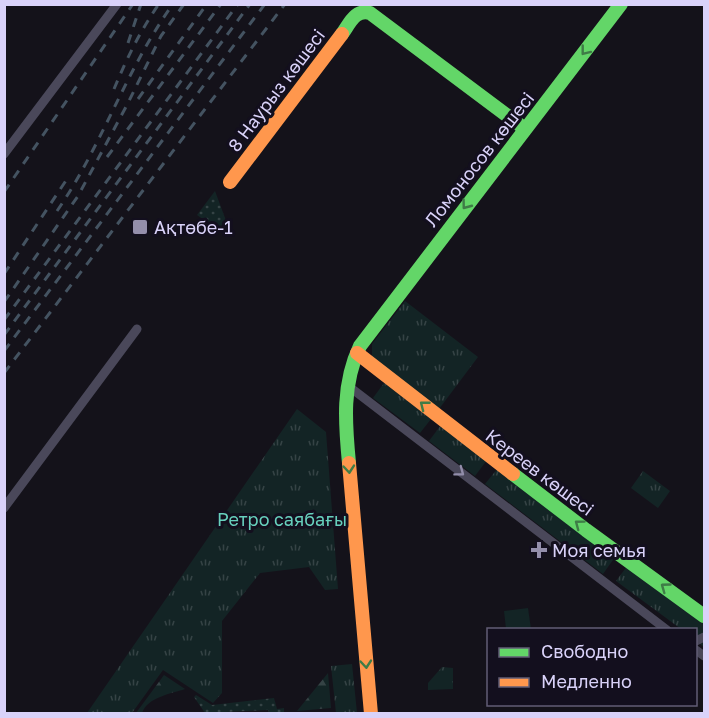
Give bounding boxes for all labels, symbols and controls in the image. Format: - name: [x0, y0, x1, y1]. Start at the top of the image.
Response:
- street label: 8 Наурыз көшесі: [223, 24, 329, 156]
- one-way arrow: [581, 44, 592, 55]
- street label: Ломоносов көшесі: [420, 87, 538, 231]
- one-way arrow: [463, 199, 474, 210]
- place label: Ақтөбе-1: [154, 216, 233, 238]
- marker: Ақтөбе-1: [131, 218, 149, 236]
- one-way arrow: [420, 402, 431, 413]
- street label: Кереев көшесі: [482, 424, 598, 520]
- one-way arrow: [342, 465, 355, 474]
- one-way arrow: [454, 465, 465, 476]
- park label: Ретро саябағы: [217, 508, 347, 530]
- one-way arrow: [574, 520, 585, 531]
- place label: Моя семья: [552, 539, 646, 561]
- marker: Моя семья: [530, 541, 548, 559]
- one-way arrow: [661, 583, 672, 594]
- legend: [487, 628, 697, 706]
- text: Свободно: [541, 640, 628, 662]
- one-way arrow: [359, 659, 372, 668]
- text: Медленно: [541, 670, 632, 692]

